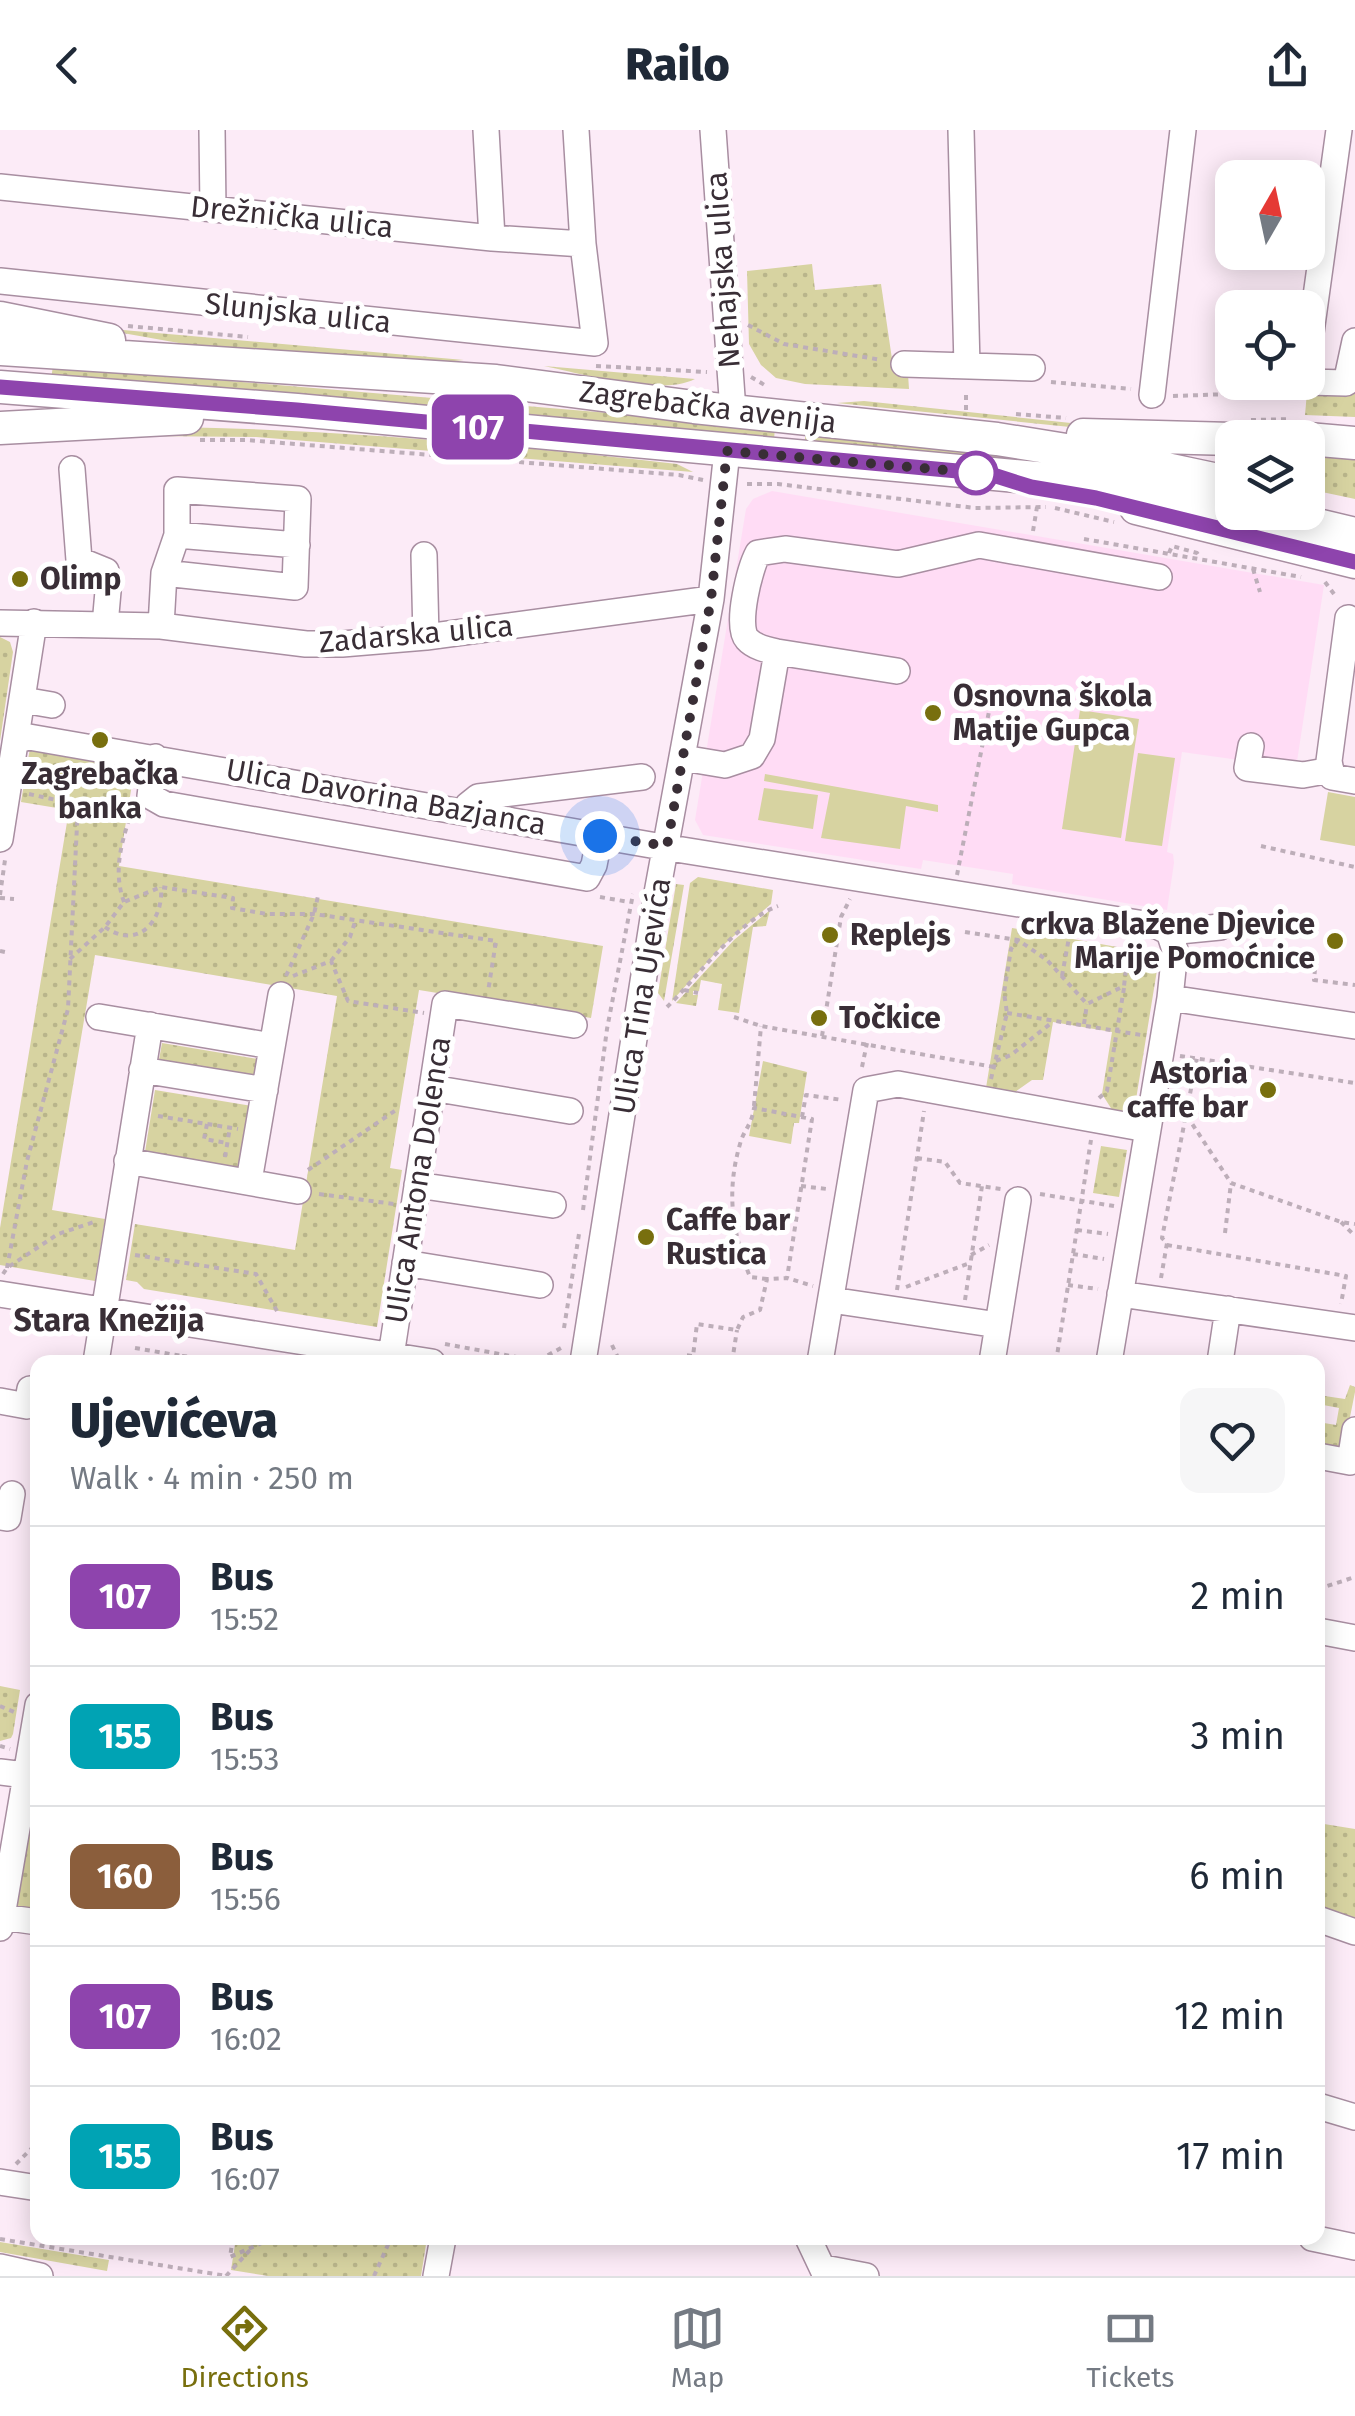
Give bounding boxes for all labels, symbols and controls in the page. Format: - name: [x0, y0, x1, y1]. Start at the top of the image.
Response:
- icon: back: [40, 38, 95, 93]
- text: Railo: [625, 38, 730, 92]
- icon: share: [1260, 38, 1315, 93]
- north arrow: [1215, 160, 1325, 270]
- map controls: [1215, 160, 1325, 530]
- street label: Nehajska ulica: [698, 170, 748, 370]
- street label: Drežnička ulica: [189, 188, 395, 246]
- street label: Slunjska ulica: [203, 285, 393, 341]
- button: locate: [1215, 290, 1325, 400]
- street label: Zagrebačka avenija: [577, 373, 839, 441]
- line badge: 107: [420, 394, 536, 460]
- text: 107: [452, 406, 504, 448]
- button: layers: [1215, 420, 1325, 530]
- unlabelled marker: [955, 452, 997, 494]
- place label: Olimp: [40, 561, 121, 597]
- marker: Olimp: [9, 568, 31, 590]
- street label: Zadarska ulica: [317, 608, 515, 660]
- place label: Osnovna škola Matije Gupca: [953, 678, 1152, 748]
- marker: Osnovna škola Matije Gupca: [922, 702, 944, 724]
- marker: Zagrebačka banka: [89, 729, 111, 751]
- street label: Ulica Davorina Bazjanca: [223, 751, 549, 843]
- place label: Zagrebačka banka: [21, 756, 179, 826]
- your location: [575, 811, 625, 861]
- street label: Ulica Tina Ujevića: [606, 875, 678, 1117]
- place label: crkva Blažene Djevice Marije Pomoćnice: [1021, 906, 1315, 976]
- place label: Replejs: [850, 917, 951, 953]
- marker: Replejs: [819, 924, 841, 946]
- marker: crkva Blažene Djevice Marije Pomoćnice: [1324, 930, 1346, 952]
- place label: Točkice: [839, 1000, 941, 1036]
- marker: Točkice: [808, 1007, 830, 1029]
- street label: Ulica Antona Dolenca: [378, 1034, 458, 1326]
- place label: Astoria caffe bar: [1127, 1055, 1249, 1125]
- marker: Astoria caffe bar: [1257, 1079, 1279, 1101]
- place label: Caffe bar Rustica: [666, 1202, 791, 1272]
- marker: Caffe bar Rustica: [635, 1226, 657, 1248]
- district label: Stara Knežija: [14, 1301, 204, 1339]
- button: heart: [1180, 1388, 1285, 1493]
- text: Ujevićeva: [70, 1392, 278, 1450]
- text: Walk · 4 min · 250 m: [70, 1459, 354, 1497]
- text: Bus: [210, 1554, 274, 1600]
- text: 2 min: [1191, 1573, 1285, 1619]
- text: 107: [99, 1575, 151, 1617]
- text: 15:52: [210, 1600, 279, 1638]
- text: Bus: [210, 1694, 274, 1740]
- text: 3 min: [1190, 1713, 1285, 1759]
- text: 155: [98, 1715, 152, 1757]
- text: 15:53: [210, 1740, 279, 1778]
- text: Bus: [210, 1834, 274, 1880]
- text: 6 min: [1189, 1853, 1285, 1899]
- text: 160: [97, 1855, 153, 1897]
- text: 15:56: [210, 1880, 281, 1918]
- text: Bus: [210, 1974, 274, 2020]
- text: 12 min: [1174, 1993, 1285, 2039]
- text: 107: [99, 1995, 151, 2037]
- text: 16:02: [210, 2020, 282, 2058]
- text: Bus: [210, 2114, 274, 2160]
- text: 17 min: [1176, 2133, 1285, 2179]
- text: 155: [98, 2135, 152, 2177]
- text: 16:07: [210, 2160, 280, 2198]
- tab: Directions: [181, 2301, 309, 2394]
- tab: Map: [670, 2301, 725, 2394]
- tab: Tickets: [1086, 2301, 1174, 2394]

